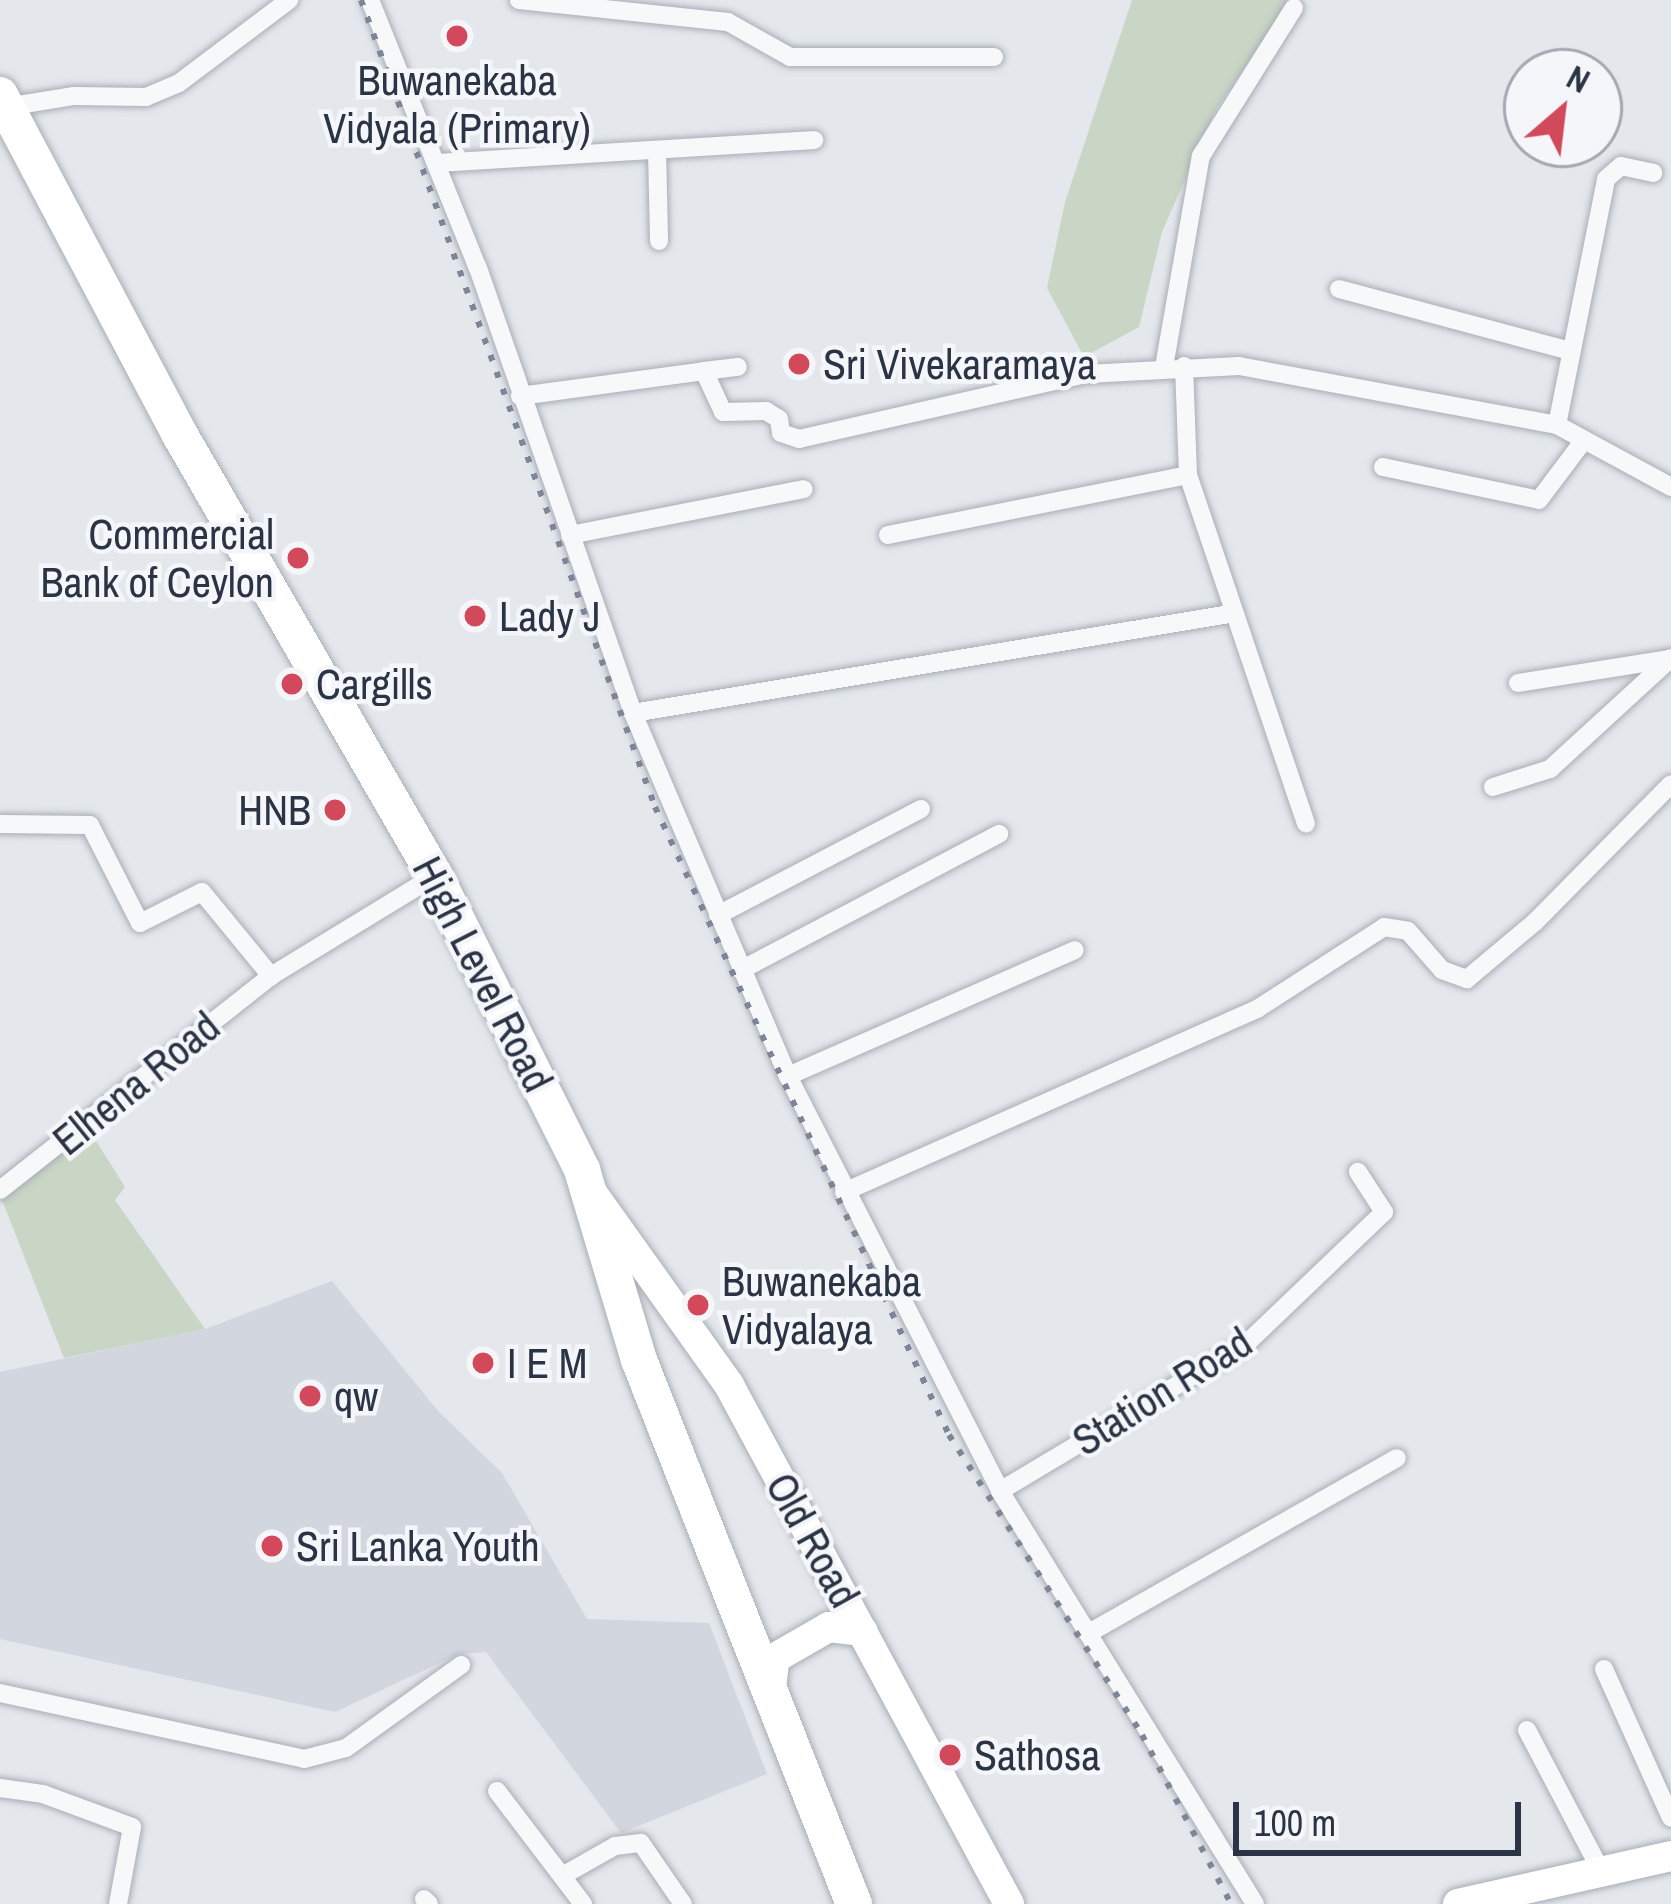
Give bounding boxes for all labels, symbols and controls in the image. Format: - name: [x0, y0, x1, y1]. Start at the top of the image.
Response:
- marker: Buwanekaba Vidyala (Primary): [444, 23, 470, 49]
- north arrow: [1503, 48, 1623, 168]
- place label: Buwanekaba Vidyala (Primary): [323, 55, 591, 154]
- text: N: [1560, 55, 1597, 103]
- place label: Sri Vivekaramaya: [823, 339, 1096, 389]
- marker: Sri Vivekaramaya: [786, 351, 812, 377]
- place label: Commercial Bank of Ceylon: [40, 509, 274, 608]
- marker: Commercial Bank of Ceylon: [285, 545, 311, 571]
- place label: Lady J: [499, 591, 600, 641]
- marker: Lady J: [462, 603, 488, 629]
- place label: Cargills: [316, 659, 433, 709]
- marker: Cargills: [279, 671, 305, 697]
- place label: HNB: [238, 785, 311, 835]
- marker: HNB: [322, 797, 348, 823]
- street label: High Level Road: [402, 848, 564, 1100]
- street label: Elhena Road: [43, 1001, 229, 1165]
- place label: Buwanekaba Vidyalaya: [722, 1256, 921, 1354]
- marker: Buwanekaba Vidyalaya: [685, 1292, 711, 1318]
- street label: Station Road: [1063, 1316, 1261, 1466]
- place label: I E M: [507, 1338, 587, 1388]
- marker: I E M: [470, 1350, 496, 1376]
- place label: qw: [334, 1371, 378, 1421]
- marker: qw: [297, 1383, 323, 1409]
- street label: Old Road: [756, 1464, 870, 1616]
- place label: Sri Lanka Youth: [296, 1521, 540, 1571]
- marker: Sri Lanka Youth: [259, 1533, 285, 1559]
- place label: Sathosa: [974, 1730, 1100, 1780]
- marker: Sathosa: [937, 1742, 963, 1768]
- scale bar: [1239, 1778, 1527, 1852]
- text: 100 m: [1254, 1799, 1336, 1847]

